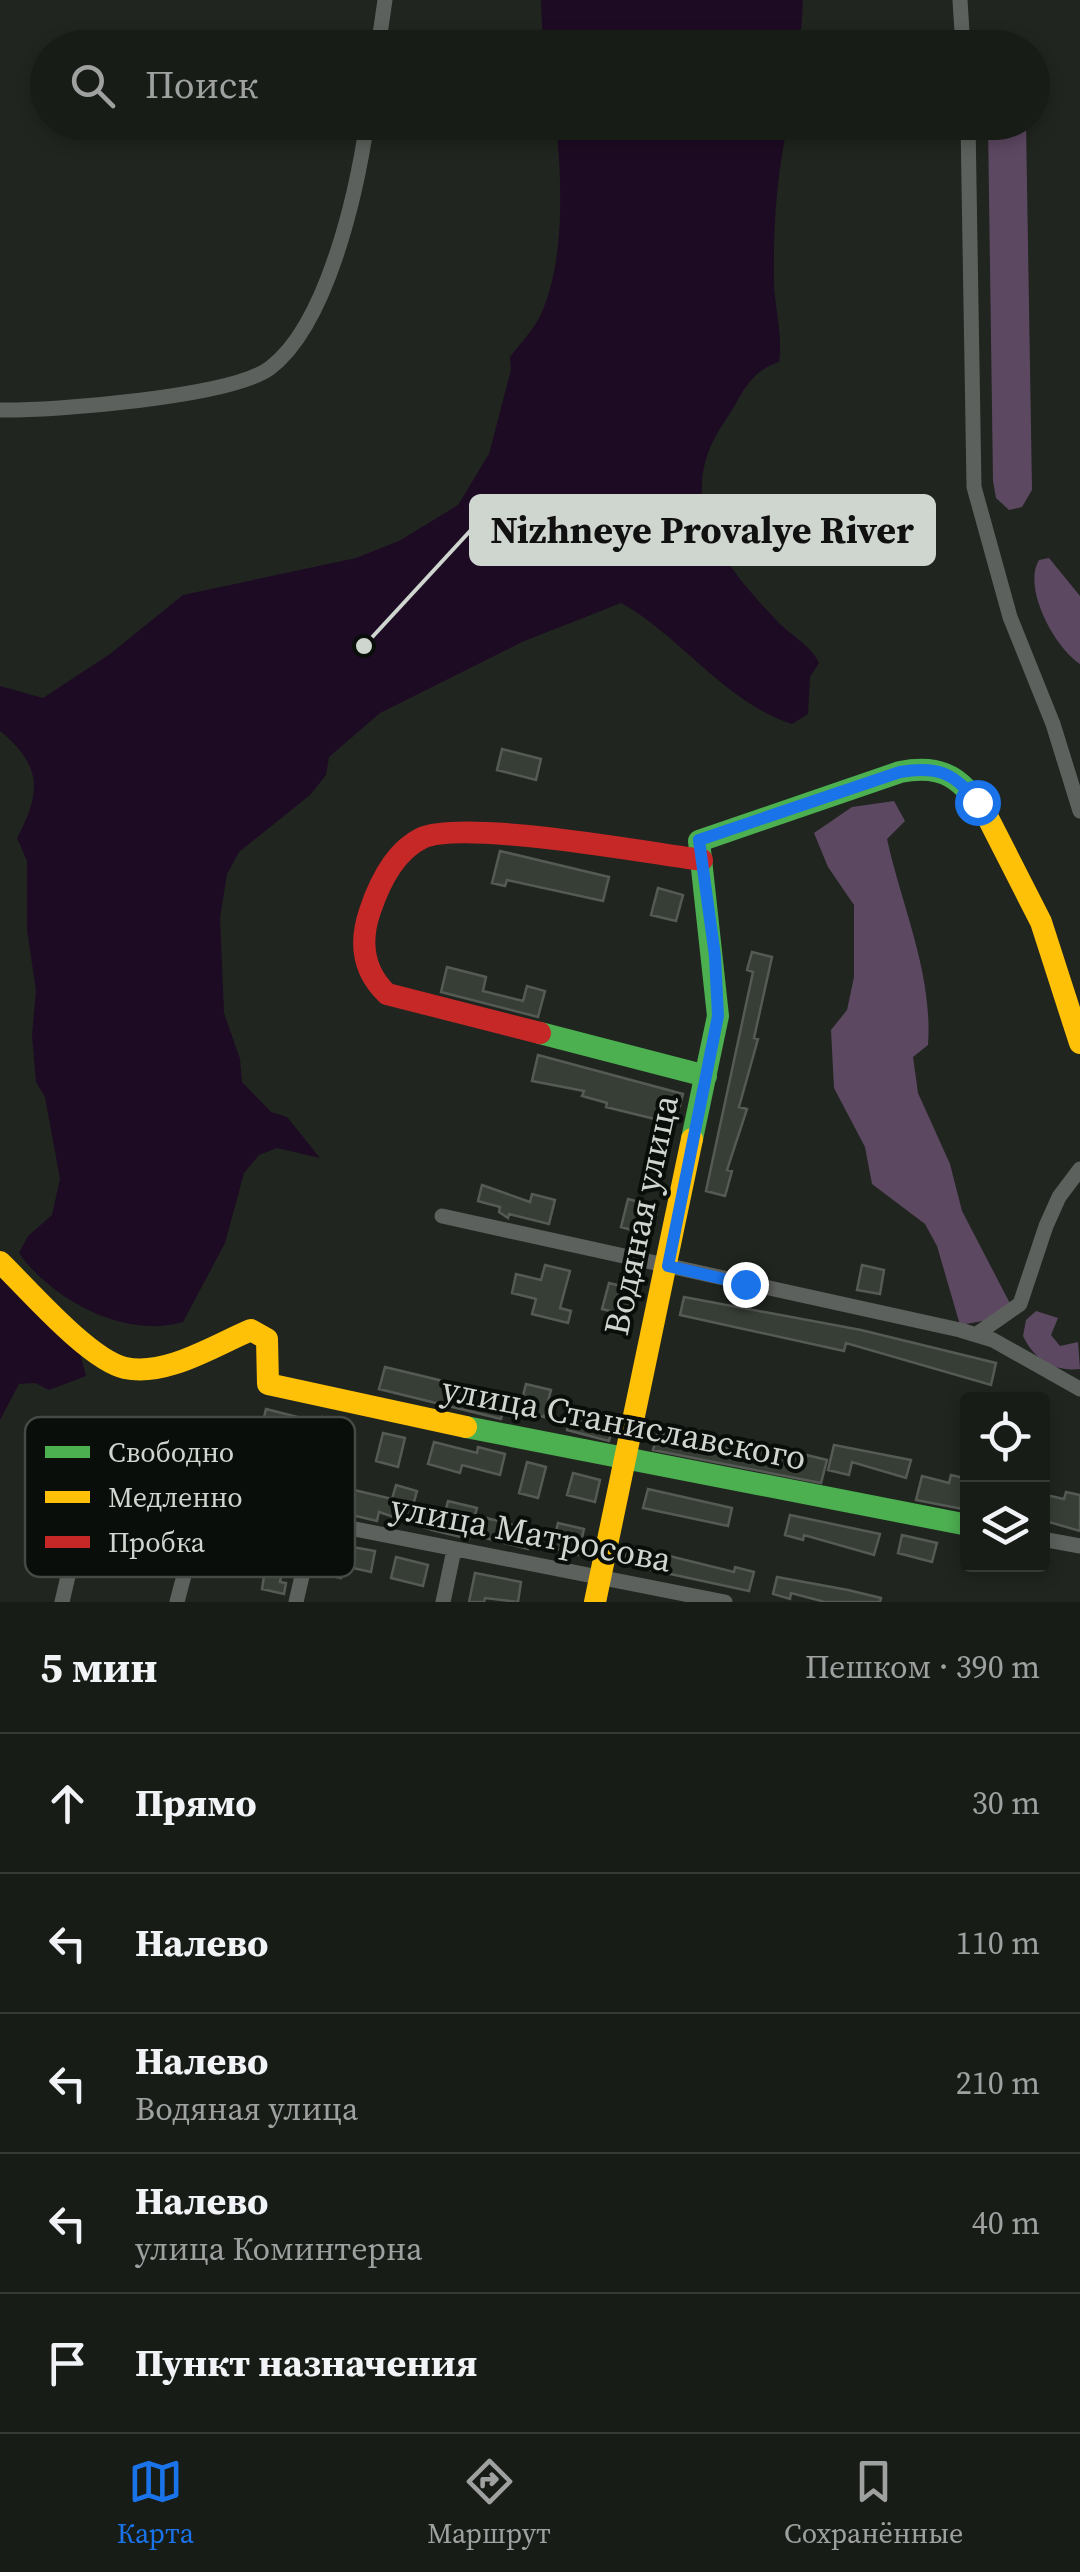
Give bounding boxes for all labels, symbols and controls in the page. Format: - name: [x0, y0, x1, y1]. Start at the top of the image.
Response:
- search box: [30, 30, 1050, 140]
- icon: search: [65, 58, 120, 113]
- text: Поиск: [145, 59, 258, 111]
- callout: Nizhneye Provalye River: [471, 496, 934, 564]
- text: Nizhneye Provalye River: [490, 504, 914, 556]
- route start: [955, 780, 1001, 826]
- street label: Водяная улица: [592, 1090, 690, 1339]
- route end: [723, 1262, 769, 1308]
- street label: улица Станиславского: [438, 1364, 810, 1482]
- map controls: [960, 1392, 1050, 1572]
- button: locate: [960, 1392, 1050, 1482]
- legend: [25, 1417, 355, 1577]
- text: Свободно: [108, 1433, 234, 1471]
- text: Медленно: [108, 1478, 243, 1516]
- street label: улица Матросова: [387, 1482, 676, 1584]
- button: layers: [960, 1482, 1050, 1572]
- text: Пробка: [108, 1523, 206, 1561]
- text: 5 мин: [40, 1638, 157, 1696]
- text: Пешком · 390 m: [805, 1645, 1040, 1689]
- icon: ahead: [40, 1776, 95, 1831]
- text: Прямо: [135, 1777, 257, 1829]
- text: 30 m: [972, 1781, 1040, 1825]
- icon: left: [40, 1916, 95, 1971]
- text: Налево: [135, 1917, 269, 1969]
- text: 110 m: [956, 1921, 1040, 1965]
- text: Налево: [135, 2035, 269, 2087]
- icon: left: [40, 2056, 95, 2111]
- text: 210 m: [956, 2061, 1040, 2105]
- text: Водяная улица: [135, 2087, 358, 2131]
- text: Налево: [135, 2175, 269, 2227]
- icon: left: [40, 2196, 95, 2251]
- text: 40 m: [972, 2201, 1040, 2245]
- text: улица Коминтерна: [135, 2227, 422, 2271]
- icon: arrive: [40, 2336, 95, 2391]
- text: Пункт назначения: [135, 2337, 477, 2389]
- tab: Карта: [117, 2454, 194, 2552]
- tab: Маршрут: [427, 2454, 551, 2552]
- tab: Сохранённые: [784, 2454, 963, 2552]

